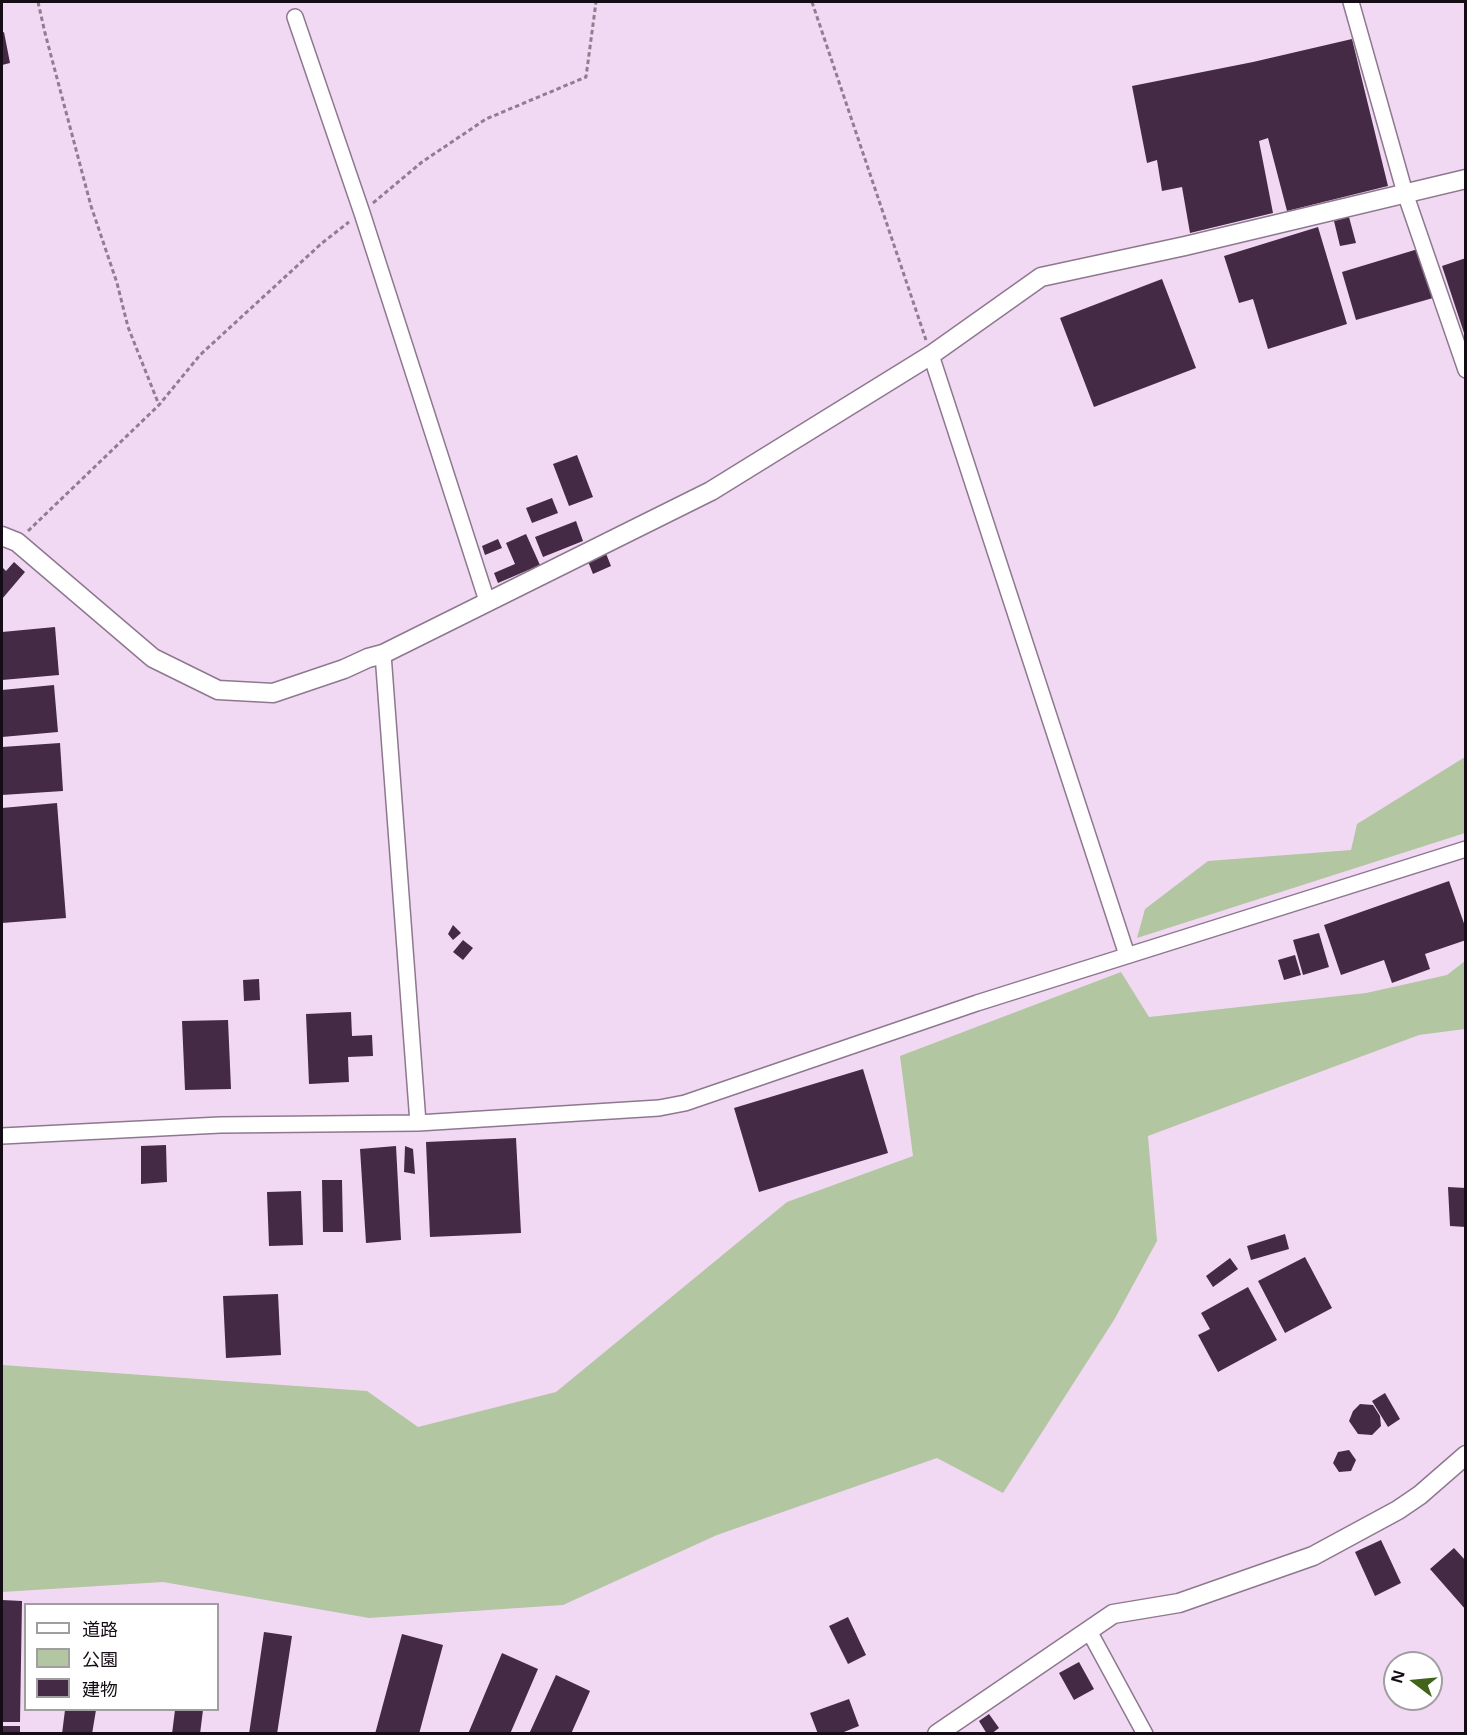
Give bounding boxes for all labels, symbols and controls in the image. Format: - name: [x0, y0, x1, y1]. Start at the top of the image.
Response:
- legend: [24, 1603, 219, 1711]
- text: 道路: [82, 1617, 118, 1641]
- text: 公園: [82, 1647, 118, 1671]
- north arrow: [1383, 1651, 1443, 1711]
- text: N: [1385, 1667, 1410, 1686]
- text: 建物: [82, 1677, 118, 1701]

